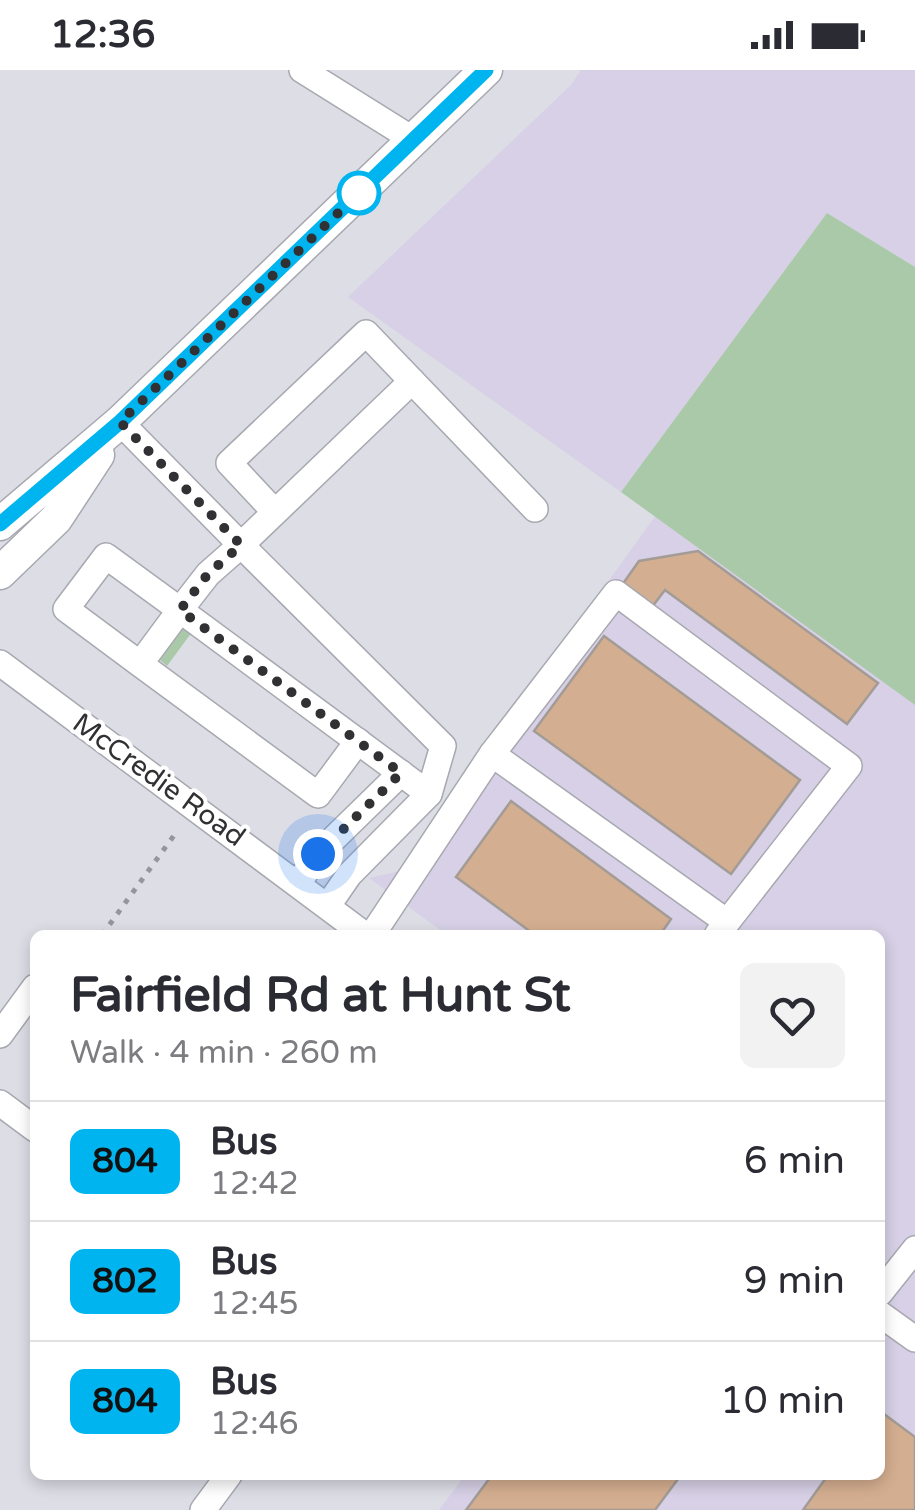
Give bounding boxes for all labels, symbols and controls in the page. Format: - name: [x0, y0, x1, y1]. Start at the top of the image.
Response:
- text: 12:36: [50, 12, 155, 58]
- unlabelled marker: [338, 172, 380, 214]
- street label: McCredie Road: [66, 706, 252, 854]
- your location: [293, 829, 343, 879]
- button: heart: [740, 963, 845, 1068]
- text: Fairfield Rd at Hunt St: [70, 967, 571, 1025]
- text: Walk · 4 min · 260 m: [70, 1034, 378, 1072]
- text: Bus: [210, 1119, 277, 1165]
- text: 6 min: [744, 1138, 845, 1184]
- text: 804: [92, 1140, 158, 1182]
- text: 12:42: [210, 1165, 299, 1203]
- text: Bus: [210, 1239, 277, 1285]
- text: 9 min: [744, 1258, 845, 1304]
- text: 802: [92, 1260, 158, 1302]
- text: 12:45: [210, 1285, 299, 1323]
- text: Bus: [210, 1359, 277, 1405]
- text: 10 min: [720, 1378, 845, 1424]
- text: 804: [92, 1380, 158, 1422]
- text: 12:46: [210, 1405, 299, 1443]

